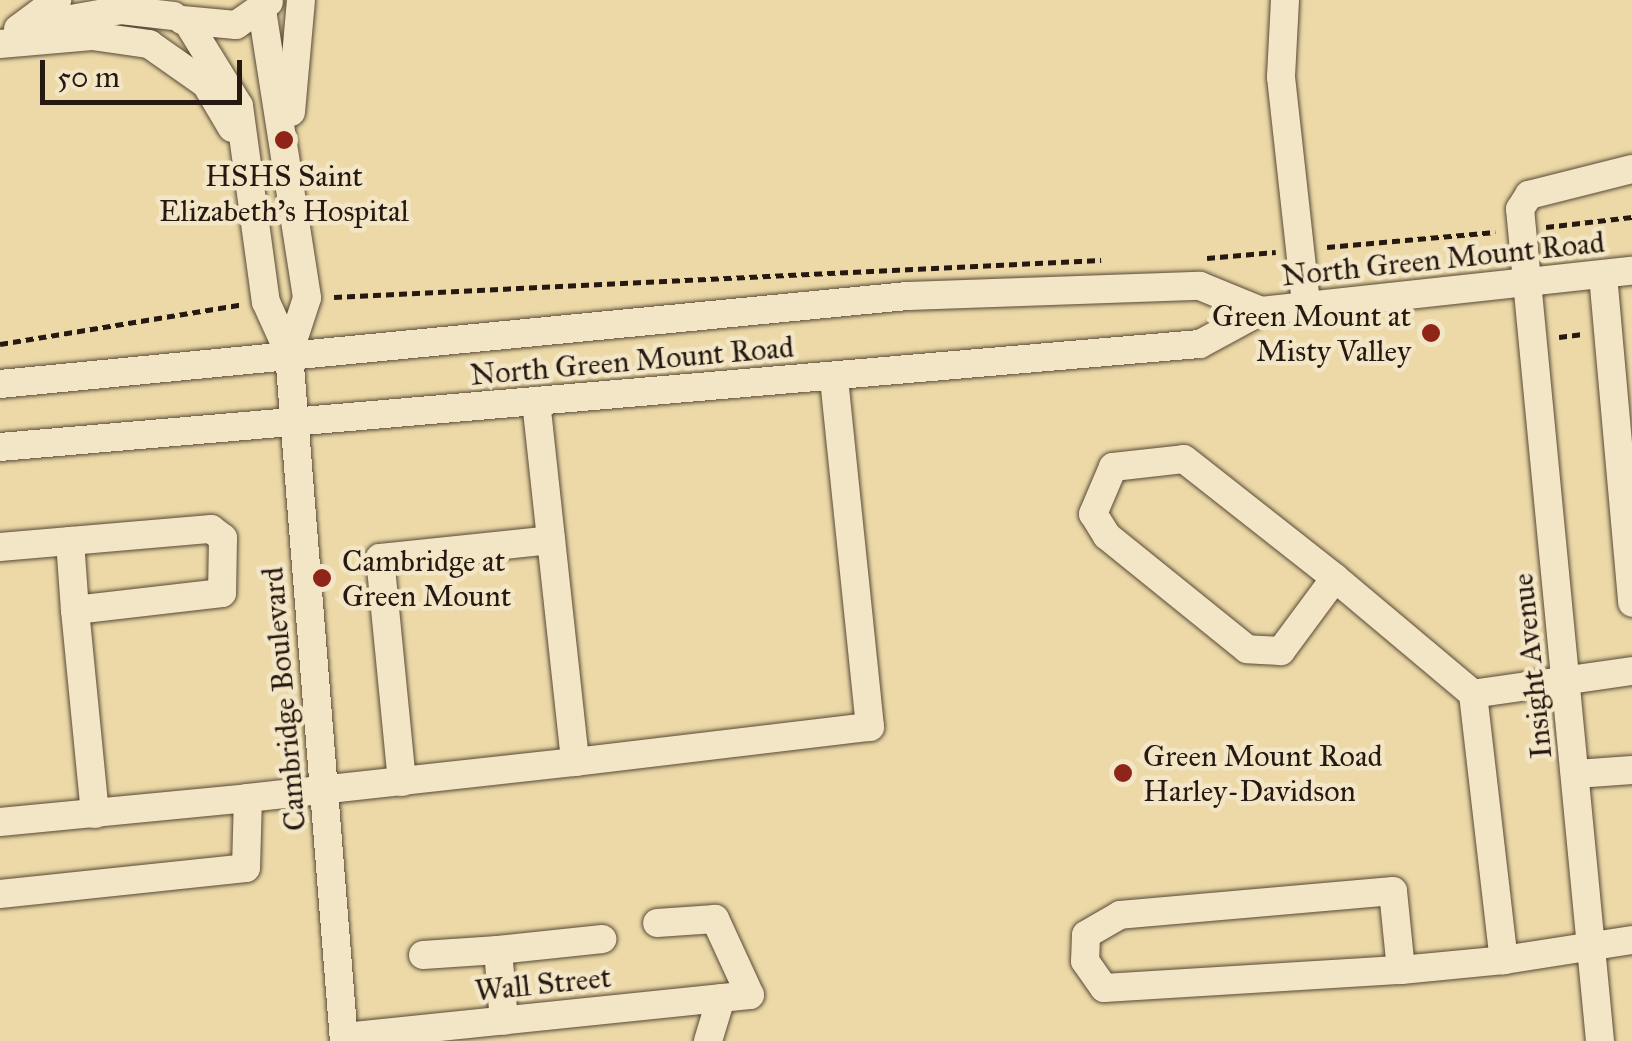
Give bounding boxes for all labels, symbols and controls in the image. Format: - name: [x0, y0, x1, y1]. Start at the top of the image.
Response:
- scale bar: [45, 40, 248, 102]
- text: 50 m: [57, 59, 120, 95]
- marker: HSHS Saint Elizabeth's Hospital: [271, 127, 297, 153]
- place label: HSHS Saint Elizabeth's Hospital: [159, 158, 409, 228]
- street label: North Green Mount Road: [1280, 224, 1606, 294]
- place label: Green Mount at Misty Valley: [1212, 298, 1411, 368]
- marker: Green Mount at Misty Valley: [1420, 322, 1442, 344]
- street label: North Green Mount Road: [469, 329, 795, 393]
- place label: Cambridge at Green Mount: [342, 543, 511, 614]
- street label: Cambridge Boulevard: [255, 566, 313, 832]
- marker: Cambridge at Green Mount: [311, 567, 333, 589]
- street label: Insight Avenue: [1504, 572, 1560, 760]
- place label: Green Mount Road Harley-Davidson: [1143, 738, 1383, 808]
- marker: Green Mount Road Harley-Davidson: [1112, 762, 1134, 784]
- street label: Wall Street: [473, 959, 613, 1009]

